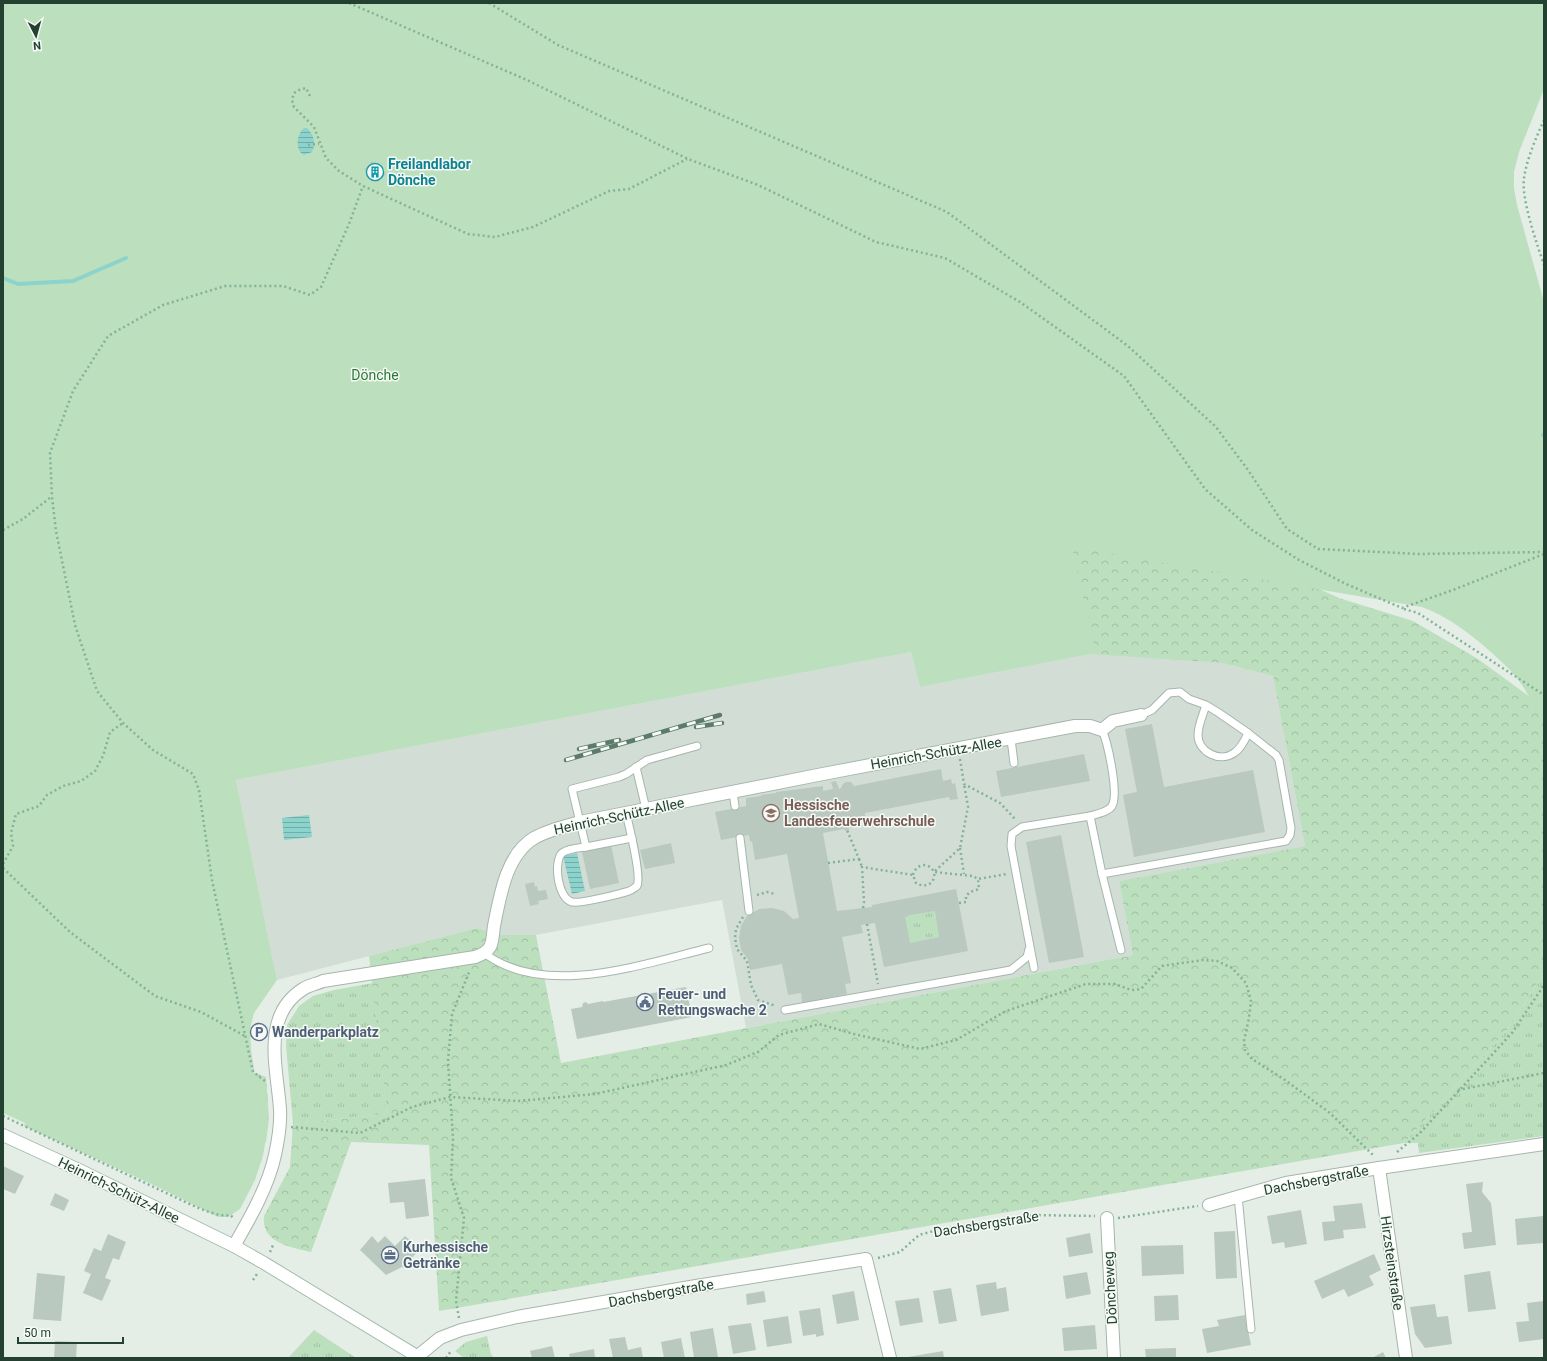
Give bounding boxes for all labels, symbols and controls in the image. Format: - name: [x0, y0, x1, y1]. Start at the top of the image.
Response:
- north arrow: [16, 16, 56, 56]
- text: N: [32, 39, 42, 52]
- place label: Freilandlabor Dönche: [388, 156, 471, 188]
- building icon: Freilandlabor Dönche: [365, 162, 385, 182]
- park label: Dönche: [351, 367, 399, 383]
- street label: Heinrich-Schütz-Allee: [869, 734, 1003, 772]
- street label: Heinrich-Schütz-Allee: [552, 794, 686, 838]
- place label: Hessische Landesfeuerwehrschule: [784, 797, 935, 829]
- school or university icon: Hessische Landesfeuerwehrschule: [761, 803, 781, 823]
- place label: Feuer- und Rettungswache 2: [658, 986, 767, 1018]
- public building icon: Feuer- und Rettungswache 2: [635, 992, 655, 1012]
- parking icon: Wanderparkplatz: [249, 1022, 269, 1042]
- place label: Wanderparkplatz: [272, 1024, 379, 1040]
- street label: Heinrich-Schütz-Allee: [56, 1154, 182, 1226]
- street label: Dachsbergstraße: [1262, 1162, 1370, 1198]
- street label: Dachsbergstraße: [932, 1208, 1040, 1240]
- street label: Hirzsteinstraße: [1377, 1215, 1407, 1311]
- place label: Kurhessische Getränke: [403, 1239, 489, 1271]
- office icon: Kurhessische Getränke: [380, 1245, 400, 1265]
- street label: Döncheweg: [1100, 1251, 1120, 1325]
- street label: Dachsbergstraße: [607, 1276, 715, 1310]
- scale bar: [18, 1319, 123, 1345]
- text: 50 m: [24, 1326, 51, 1340]

